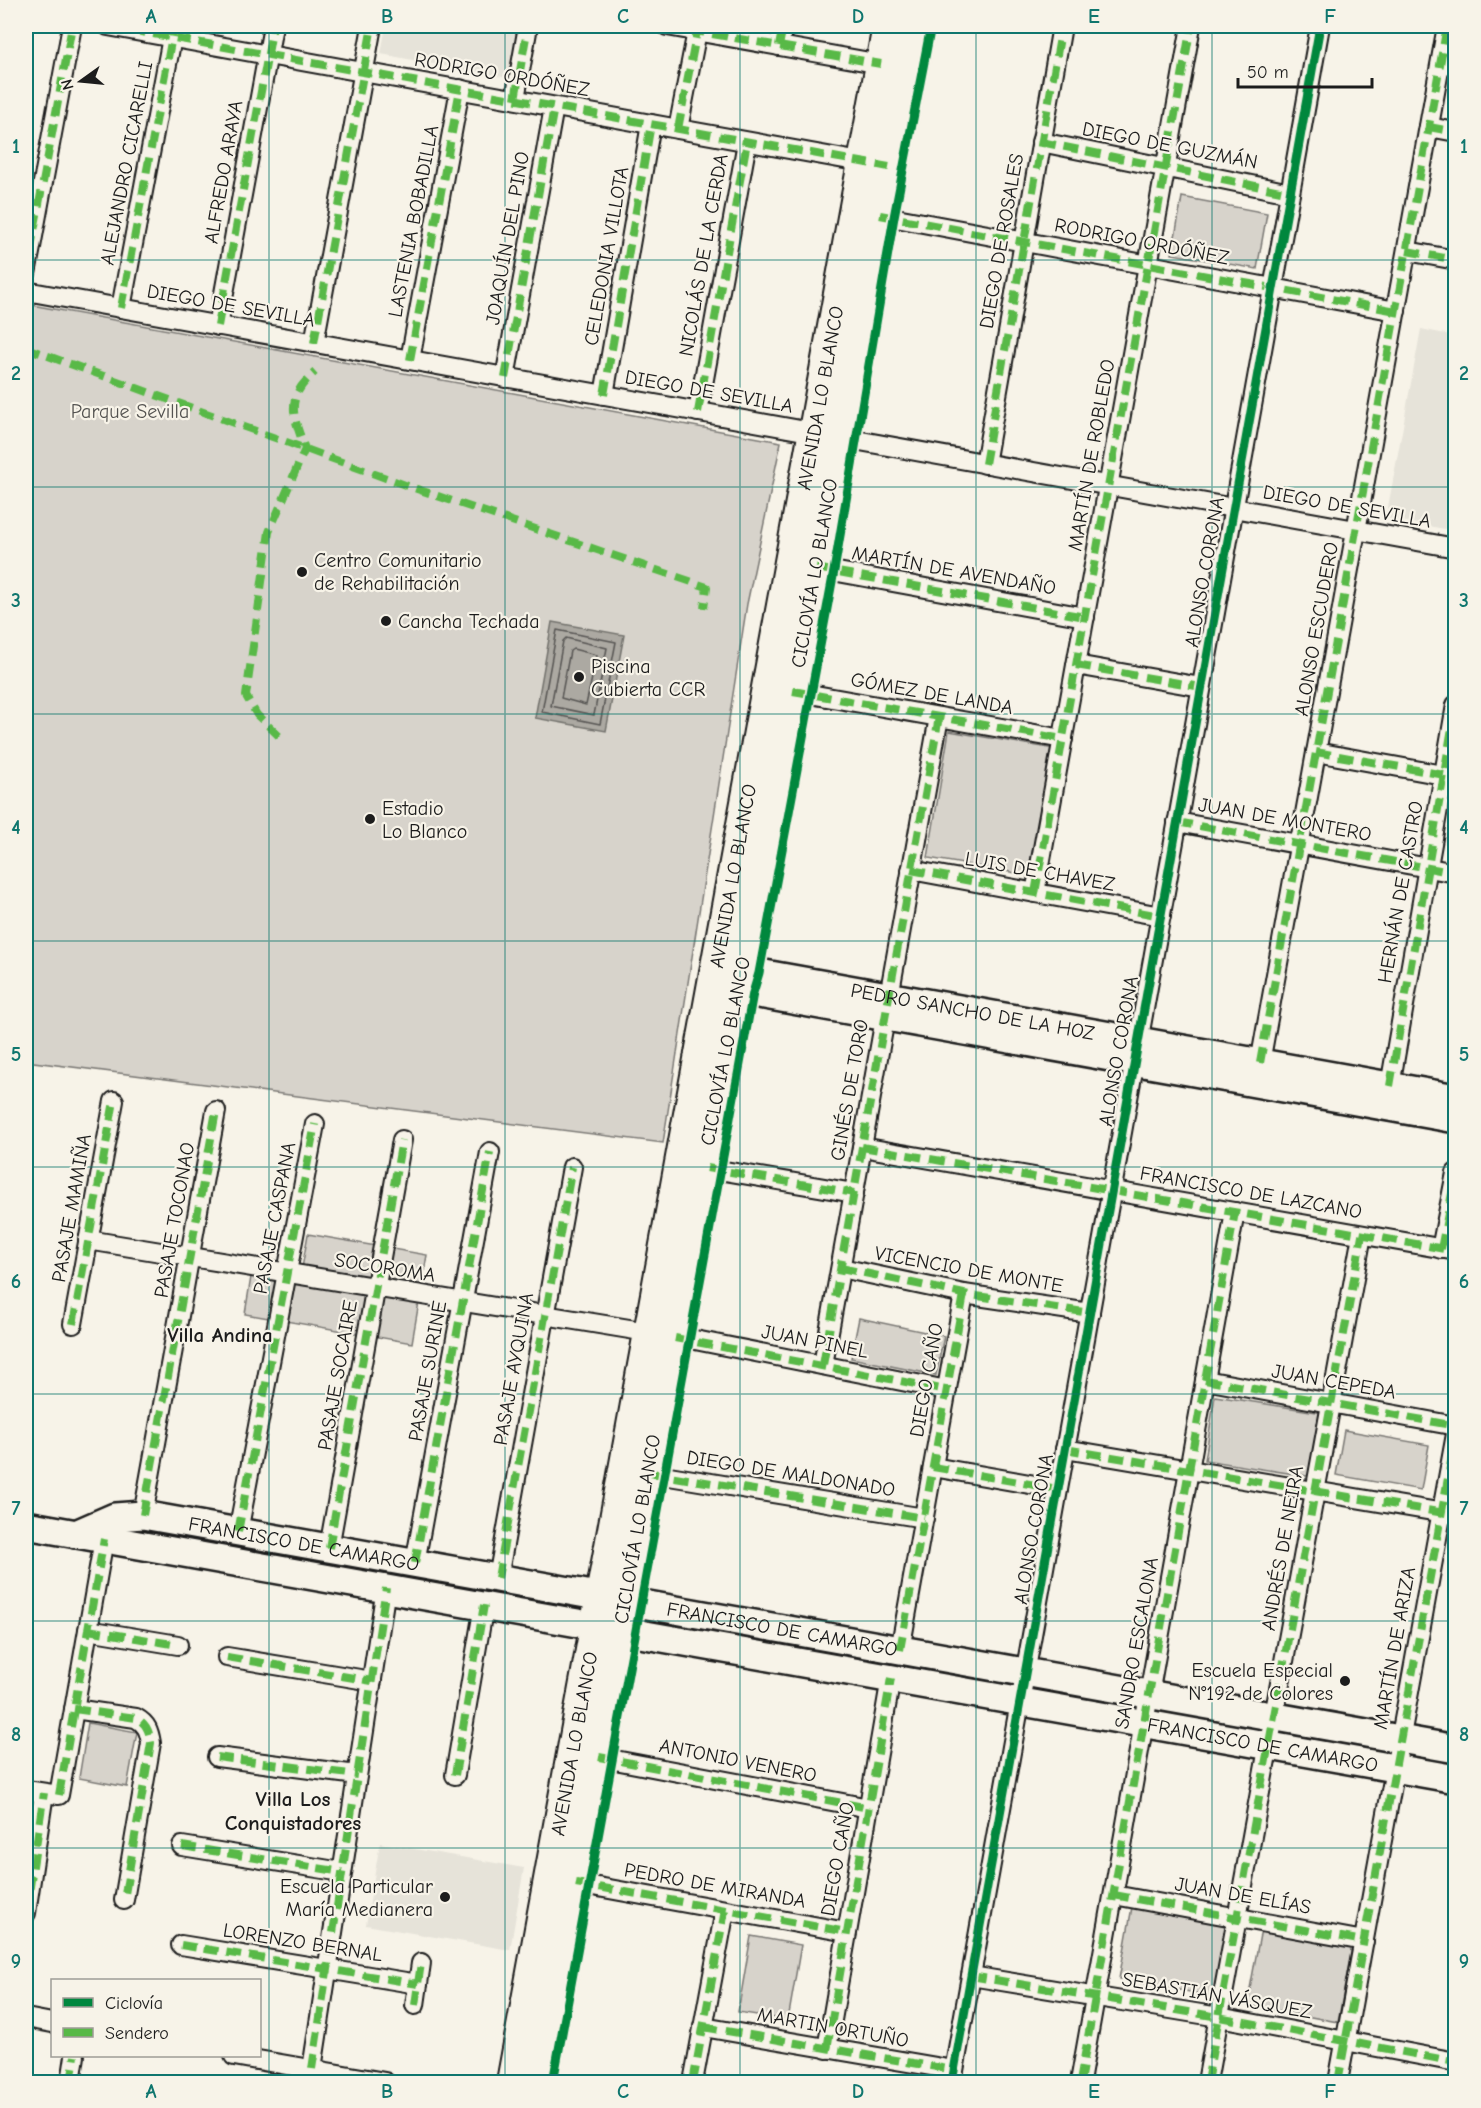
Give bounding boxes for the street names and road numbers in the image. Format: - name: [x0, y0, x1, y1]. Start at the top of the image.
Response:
- street label: RODRIGO ORDÓÑEZ: [413, 47, 592, 101]
- street label: ALEJANDRO CICARELLI: [95, 59, 158, 267]
- street label: ALFREDO ARAYA: [200, 98, 247, 245]
- street label: DIEGO DE GUZMÁN: [1080, 116, 1260, 174]
- street label: LASTENIA BOBADILLA: [384, 123, 443, 319]
- street label: JOAQUÍN DEL PINO: [481, 150, 534, 327]
- street label: NICOLÁS DE LA CERDA: [673, 152, 733, 358]
- street label: DIEGO DE ROSALES: [975, 152, 1028, 330]
- street label: CELEDONIA VILLOTA: [579, 164, 634, 347]
- street label: RODRIGO ORDÓÑEZ: [1053, 212, 1232, 270]
- street label: DIEGO DE SEVILLA: [145, 279, 317, 332]
- street label: AVENIDA LO BLANCO: [792, 304, 849, 492]
- street label: MARTÍN DE ROBLEDO: [1063, 357, 1120, 553]
- street label: DIEGO DE SEVILLA: [623, 365, 795, 418]
- street label: CICLOVÍA LO BLANCO: [787, 477, 842, 670]
- street label: DIEGO DE SEVILLA: [1261, 480, 1433, 533]
- street label: ALONSO CORONA: [1180, 495, 1229, 649]
- street label: ALONSO ESCUDERO: [1290, 540, 1343, 718]
- street label: MARTÍN DE AVENDAÑO: [850, 541, 1058, 600]
- street label: GÓMEZ DE LANDA: [849, 667, 1015, 719]
- street label: AVENIDA LO BLANCO: [705, 782, 761, 970]
- street label: JUAN DE MONTERO: [1197, 793, 1373, 846]
- street label: HERNÁN DE CASTRO: [1372, 799, 1428, 985]
- street label: LUIS DE CHAVEZ: [963, 847, 1117, 896]
- street label: CICLOVÍA LO BLANCO: [696, 955, 755, 1147]
- street label: ALONSO CORONA: [1094, 974, 1143, 1128]
- street label: PEDRO SANCHO DE LA HOZ: [849, 979, 1097, 1045]
- street label: GINÉS DE TORO: [826, 1017, 873, 1163]
- street label: PASAJE MAMIÑA: [47, 1132, 96, 1284]
- street label: PASAJE CASPANA: [248, 1140, 301, 1296]
- street label: PASAJE TOCONAO: [149, 1141, 199, 1300]
- street label: FRANCISCO DE LAZCANO: [1138, 1162, 1364, 1223]
- street label: VICENCIO DE MONTE: [873, 1242, 1065, 1297]
- street label: SOCOROMA: [333, 1248, 438, 1287]
- street label: PASAJE AYQUINA: [489, 1291, 538, 1447]
- street label: PASAJE SOCAIRE: [313, 1298, 362, 1452]
- street label: PASAJE SURINE: [404, 1299, 451, 1443]
- street label: JUAN PINEL: [760, 1320, 870, 1363]
- street label: DIEGO CAÑO: [905, 1321, 948, 1439]
- street label: JUAN CEPEDA: [1270, 1359, 1398, 1404]
- street label: CICLOVÍA LO BLANCO: [610, 1433, 665, 1626]
- street label: DIEGO DE MALDONADO: [685, 1446, 897, 1501]
- street label: ALONSO CORONA: [1009, 1452, 1058, 1606]
- street label: ANDRÉS DE NEIRA: [1257, 1463, 1308, 1632]
- street label: FRANCISCO DE CAMARGO: [187, 1512, 421, 1576]
- street label: SANDRO ESCALONA: [1110, 1555, 1163, 1731]
- street label: MARTÍN DE ARIZA: [1369, 1565, 1420, 1731]
- street label: FRANCISCO DE CAMARGO: [665, 1598, 899, 1661]
- street label: AVENIDA LO BLANCO: [546, 1650, 602, 1838]
- street label: FRANCISCO DE CAMARGO: [1145, 1713, 1380, 1777]
- street label: ANTONIO VENERO: [657, 1734, 818, 1787]
- street label: DIEGO CAÑO: [816, 1800, 859, 1918]
- street label: PEDRO DE MIRANDA: [622, 1858, 808, 1913]
- street label: JUAN DE ELÍAS: [1173, 1872, 1313, 1919]
- street label: LORENZO BERNAL: [222, 1919, 384, 1966]
- street label: SEBASTIÁN VÁSQUEZ: [1120, 1966, 1314, 2024]
- street label: MARTIN ORTUÑO: [755, 2003, 910, 2052]

